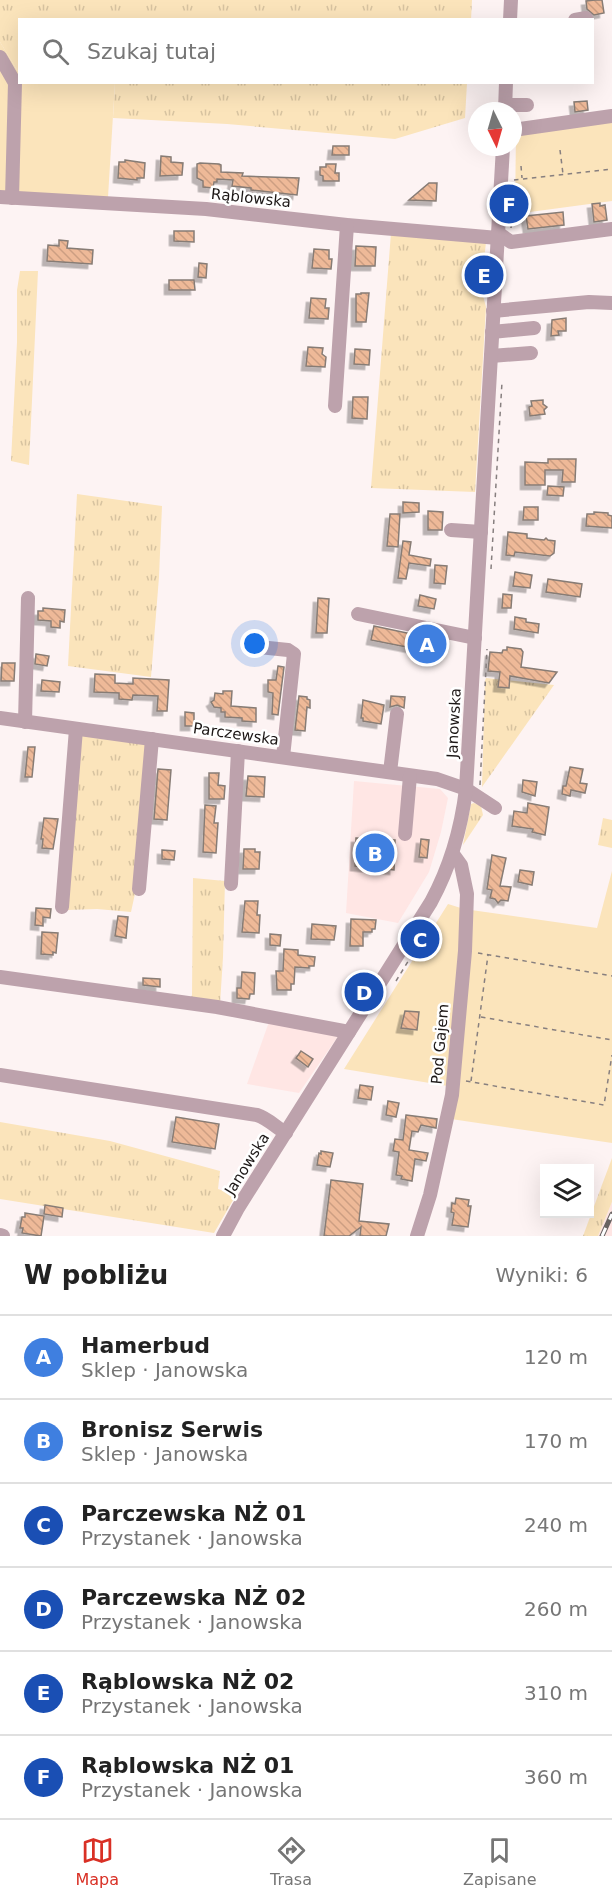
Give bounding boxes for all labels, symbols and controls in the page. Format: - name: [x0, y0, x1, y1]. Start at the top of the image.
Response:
- search box: [18, 18, 594, 84]
- icon: search: [39, 35, 72, 68]
- text: Szukaj tutaj: [87, 39, 216, 64]
- north arrow: [468, 102, 522, 156]
- pin: F: [490, 182, 528, 226]
- street label: Rąblowska: [210, 185, 292, 211]
- pin: E: [464, 252, 504, 298]
- pin: A: [408, 622, 446, 666]
- your location: [240, 629, 269, 658]
- street label: Janowska: [443, 688, 465, 759]
- street label: Parczewska: [192, 719, 280, 749]
- pin: B: [356, 830, 394, 876]
- pin: C: [400, 916, 440, 962]
- pin: D: [344, 970, 384, 1014]
- street label: Pod Gajem: [428, 1003, 452, 1085]
- street label: Janowska: [220, 1130, 273, 1199]
- map controls: [540, 1164, 594, 1218]
- button: layers: [540, 1164, 594, 1218]
- text: W pobliżu: [24, 1260, 168, 1290]
- text: Wyniki: 6: [496, 1263, 588, 1287]
- text: Hamerbud: [81, 1333, 210, 1358]
- text: A: [36, 1345, 51, 1369]
- text: 120 m: [524, 1345, 588, 1369]
- text: Sklep · Janowska: [81, 1358, 248, 1382]
- text: Bronisz Serwis: [81, 1417, 263, 1442]
- text: B: [36, 1429, 51, 1453]
- text: 170 m: [524, 1429, 588, 1453]
- text: Sklep · Janowska: [81, 1442, 248, 1466]
- text: Parczewska NŻ 01: [81, 1501, 306, 1526]
- text: C: [36, 1513, 51, 1537]
- text: 240 m: [524, 1513, 588, 1537]
- text: Przystanek · Janowska: [81, 1526, 303, 1550]
- text: Parczewska NŻ 02: [81, 1585, 306, 1610]
- text: D: [35, 1597, 52, 1621]
- text: 260 m: [524, 1597, 588, 1621]
- text: Przystanek · Janowska: [81, 1610, 303, 1634]
- text: Rąblowska NŻ 02: [81, 1669, 294, 1694]
- text: E: [37, 1681, 50, 1705]
- text: 310 m: [524, 1681, 588, 1705]
- text: Przystanek · Janowska: [81, 1694, 303, 1718]
- text: Rąblowska NŻ 01: [81, 1753, 294, 1778]
- text: F: [37, 1765, 50, 1789]
- text: 360 m: [524, 1765, 588, 1789]
- text: Przystanek · Janowska: [81, 1778, 303, 1802]
- tab: Mapa: [75, 1834, 119, 1889]
- tab: Trasa: [270, 1834, 312, 1889]
- tab: Zapisane: [463, 1834, 536, 1889]

